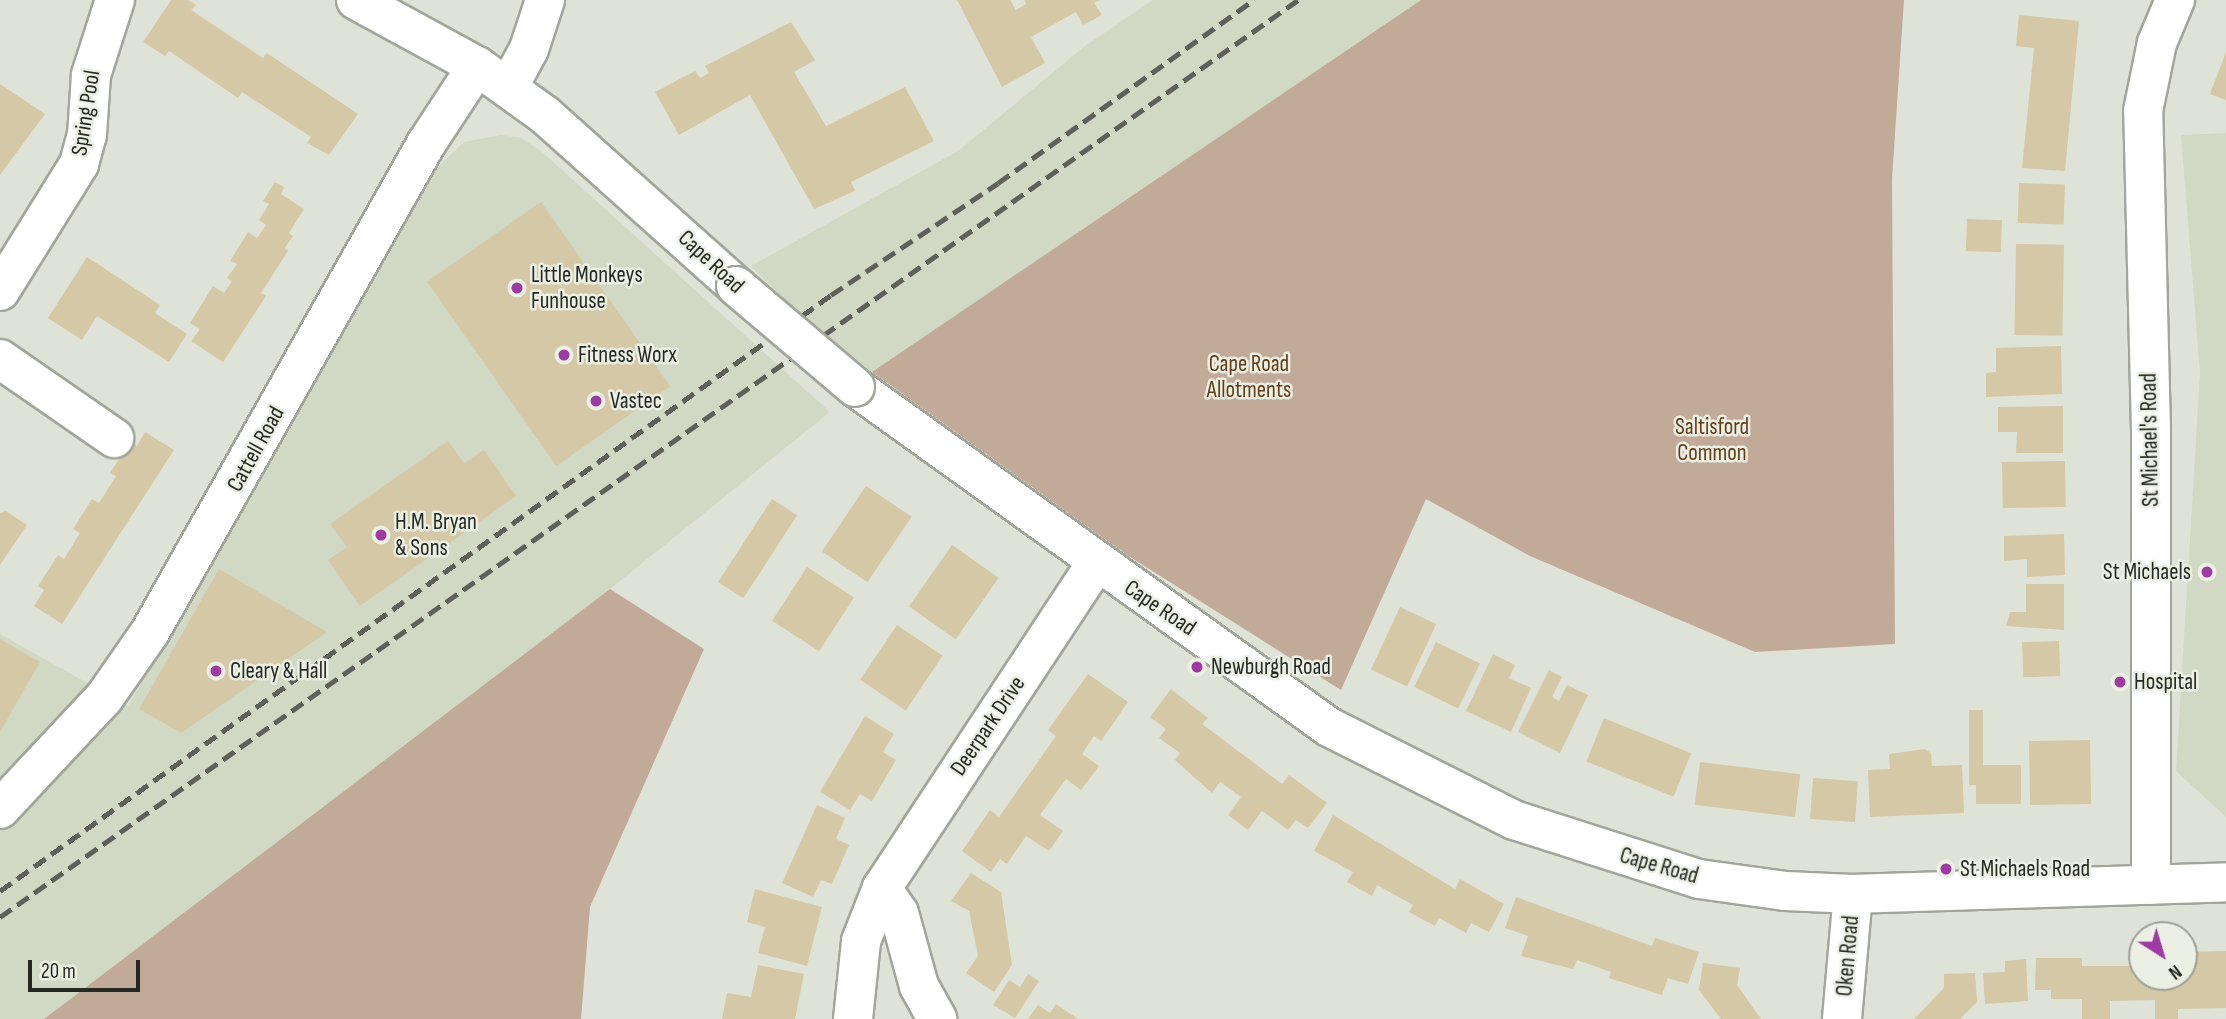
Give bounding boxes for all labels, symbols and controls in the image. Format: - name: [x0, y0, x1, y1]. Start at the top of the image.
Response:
- street label: Spring Pool: [66, 68, 106, 158]
- street label: Cape Road: [672, 225, 750, 299]
- place label: Little Monkeys Funhouse: [531, 261, 643, 315]
- marker: Little Monkeys Funhouse: [509, 280, 525, 296]
- place label: Fitness Worx: [578, 341, 677, 369]
- marker: Fitness Worx: [556, 347, 572, 363]
- park label: Cape Road Allotments: [1207, 350, 1291, 404]
- street label: St Michael's Road: [2135, 373, 2165, 507]
- place label: Vastec: [610, 387, 662, 415]
- marker: Vastec: [588, 393, 604, 409]
- street label: Cattell Road: [221, 402, 291, 496]
- park label: Saltisford Common: [1675, 413, 1749, 467]
- place label: H.M. Bryan & Sons: [395, 508, 477, 562]
- marker: H.M. Bryan & Sons: [373, 527, 389, 543]
- place label: St Michaels: [2103, 558, 2191, 586]
- marker: St Michaels: [2197, 562, 2217, 582]
- street label: Cape Road: [1119, 574, 1201, 642]
- place label: Newburgh Road: [1211, 653, 1331, 681]
- place label: Cleary & Hall: [230, 657, 327, 685]
- marker: Newburgh Road: [1189, 659, 1205, 675]
- marker: Cleary & Hall: [208, 663, 224, 679]
- place label: Hospital: [2134, 668, 2197, 696]
- street label: Deerpark Drive: [945, 671, 1031, 781]
- marker: Hospital: [2112, 674, 2128, 690]
- street label: Cape Road: [1617, 842, 1701, 890]
- place label: St Michaels Road: [1960, 855, 2090, 883]
- marker: St Michaels Road: [1938, 861, 1954, 877]
- street label: Oken Road: [1831, 915, 1865, 997]
- north arrow: [2128, 921, 2198, 991]
- scale bar: [32, 946, 144, 990]
- text: 20 m: [41, 959, 76, 984]
- text: N: [2164, 959, 2186, 984]

